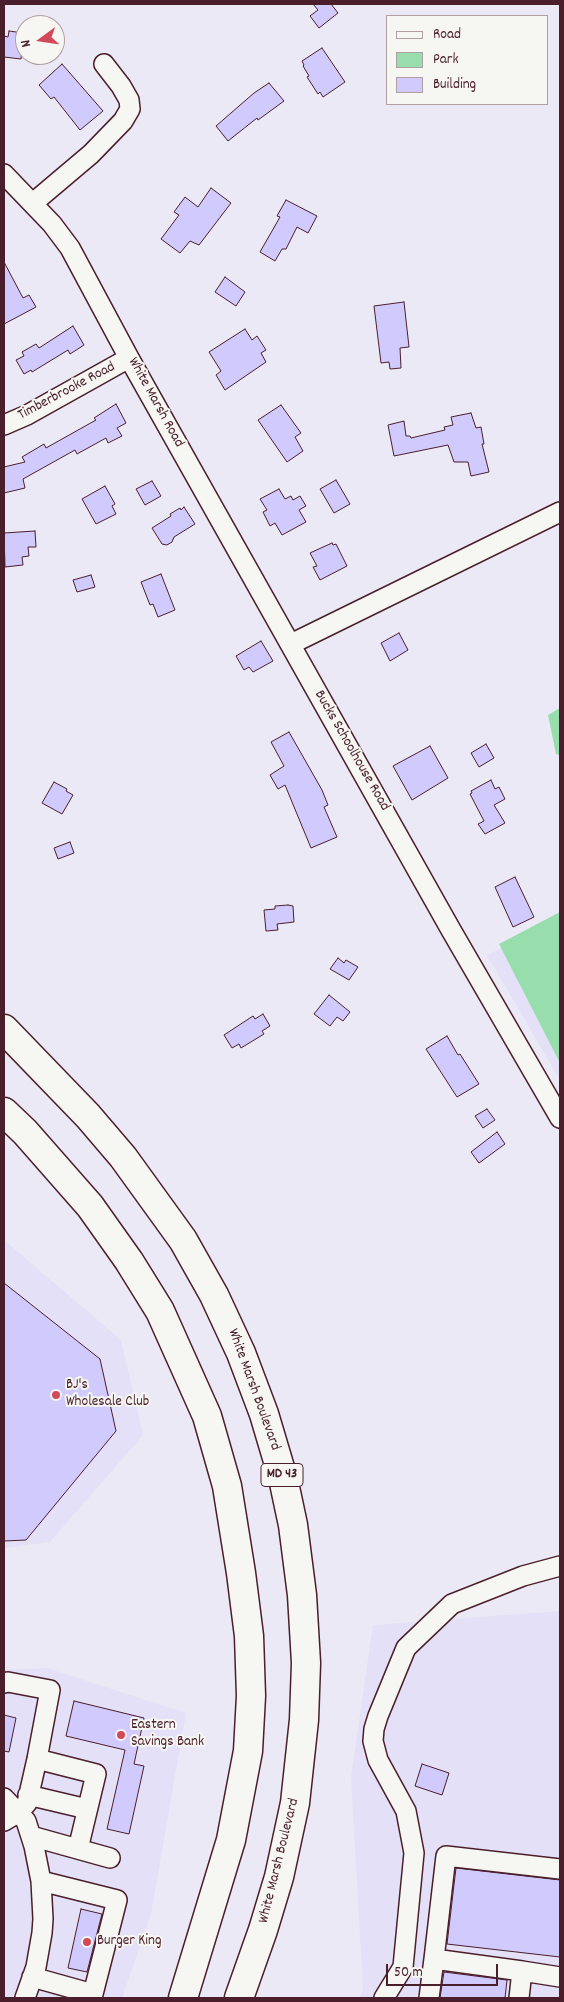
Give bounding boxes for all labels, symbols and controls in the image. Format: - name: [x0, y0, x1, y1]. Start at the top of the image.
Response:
- north arrow: [15, 15, 65, 65]
- legend: [386, 15, 549, 105]
- text: Road: [433, 24, 461, 46]
- text: N: [16, 38, 37, 49]
- text: Park: [433, 49, 459, 71]
- text: Building: [433, 74, 476, 96]
- street label: White Marsh Road: [123, 355, 187, 451]
- street label: Timberbrooke Road: [15, 359, 119, 425]
- street label: Bucks Schoolhouse Road: [309, 687, 393, 815]
- street label: White Marsh Boulevard: [223, 1327, 283, 1453]
- place label: BJ's Wholesale Club: [66, 1377, 149, 1412]
- marker: BJ's Wholesale Club: [50, 1389, 62, 1401]
- road number: MD 43: [261, 1464, 303, 1486]
- place label: Eastern Savings Bank: [131, 1717, 204, 1752]
- marker: Eastern Savings Bank: [115, 1729, 127, 1741]
- street label: White Marsh Boulevard: [256, 1797, 304, 1925]
- place label: Burger King: [97, 1933, 161, 1951]
- marker: Burger King: [81, 1936, 93, 1948]
- scale bar: [389, 1954, 502, 1986]
- text: 50 m: [394, 1962, 423, 1984]

